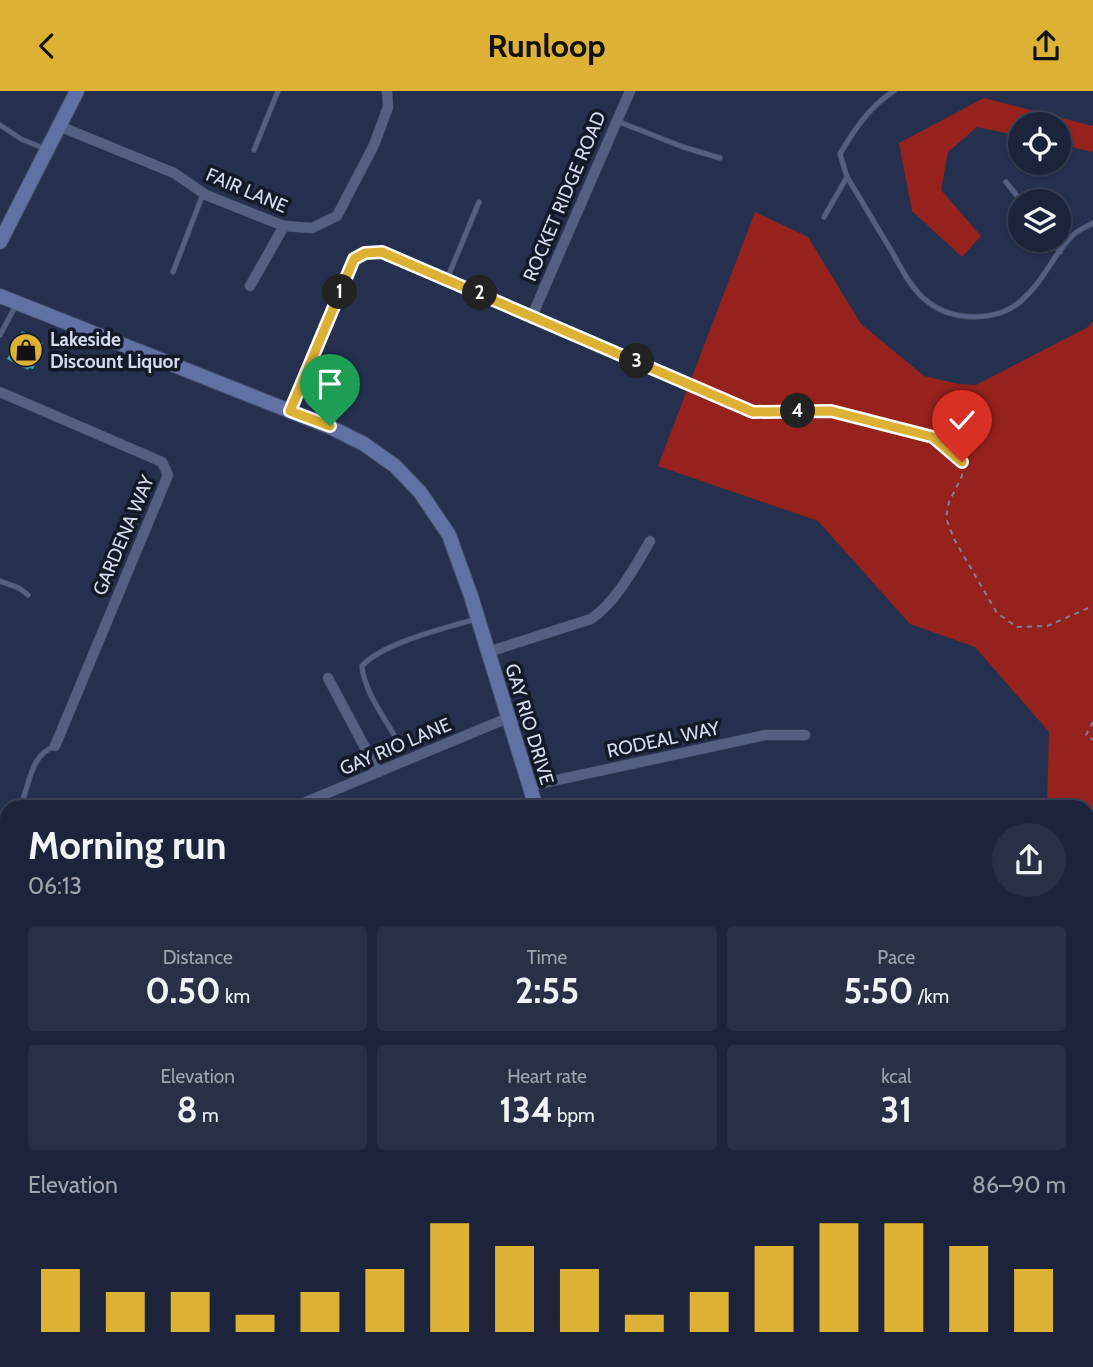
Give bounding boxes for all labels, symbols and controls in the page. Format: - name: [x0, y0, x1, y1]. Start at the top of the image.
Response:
- text: Runloop: [488, 26, 605, 65]
- icon: back: [28, 27, 66, 65]
- icon: share: [1027, 27, 1065, 65]
- street label: ROCKET RIDGE ROAD: [518, 108, 611, 285]
- map controls: [1008, 112, 1071, 252]
- button: locate: [1008, 112, 1071, 175]
- street label: FAIR LANE: [203, 163, 291, 218]
- button: layers: [1008, 189, 1071, 252]
- pin: 1: [322, 275, 358, 309]
- pin: 2: [462, 275, 498, 311]
- text: 1: [336, 280, 343, 303]
- text: 2: [474, 281, 485, 304]
- place label: Lakeside Discount Liquor: [50, 328, 180, 373]
- shop icon: Lakeside Discount Liquor: [7, 331, 45, 369]
- pin: 3: [620, 343, 654, 379]
- text: 3: [631, 349, 642, 372]
- pin: [300, 354, 360, 426]
- icon: arrive: [311, 365, 349, 403]
- pin: [932, 390, 992, 462]
- pin: 4: [780, 393, 816, 429]
- text: 4: [792, 399, 803, 422]
- icon: check: [943, 401, 981, 439]
- street label: GARDENA WAY: [88, 472, 159, 599]
- street label: GAY RIO DRIVE: [500, 661, 559, 788]
- street label: GAY RIO LANE: [336, 713, 454, 780]
- street label: RODEAL WAY: [605, 716, 722, 763]
- text: Morning run: [28, 822, 227, 869]
- button: share: [992, 823, 1066, 897]
- text: 06:13: [28, 872, 82, 900]
- text: Distance: [163, 946, 233, 969]
- text: Time: [527, 946, 567, 969]
- text: Pace: [877, 946, 915, 969]
- text: 0.50: [145, 969, 221, 1012]
- text: 2:55: [515, 969, 579, 1012]
- text: 5:50: [843, 969, 914, 1012]
- text: km: [221, 985, 250, 1008]
- text: /km: [914, 985, 949, 1008]
- text: Elevation: [161, 1065, 235, 1088]
- text: Heart rate: [507, 1065, 587, 1088]
- text: kcal: [881, 1065, 911, 1088]
- text: 8: [177, 1088, 198, 1131]
- text: 134: [499, 1088, 553, 1131]
- text: 31: [880, 1088, 912, 1131]
- text: m: [198, 1104, 219, 1127]
- text: bpm: [553, 1104, 595, 1127]
- text: Elevation: [28, 1171, 118, 1199]
- text: 86–90 m: [972, 1171, 1066, 1199]

